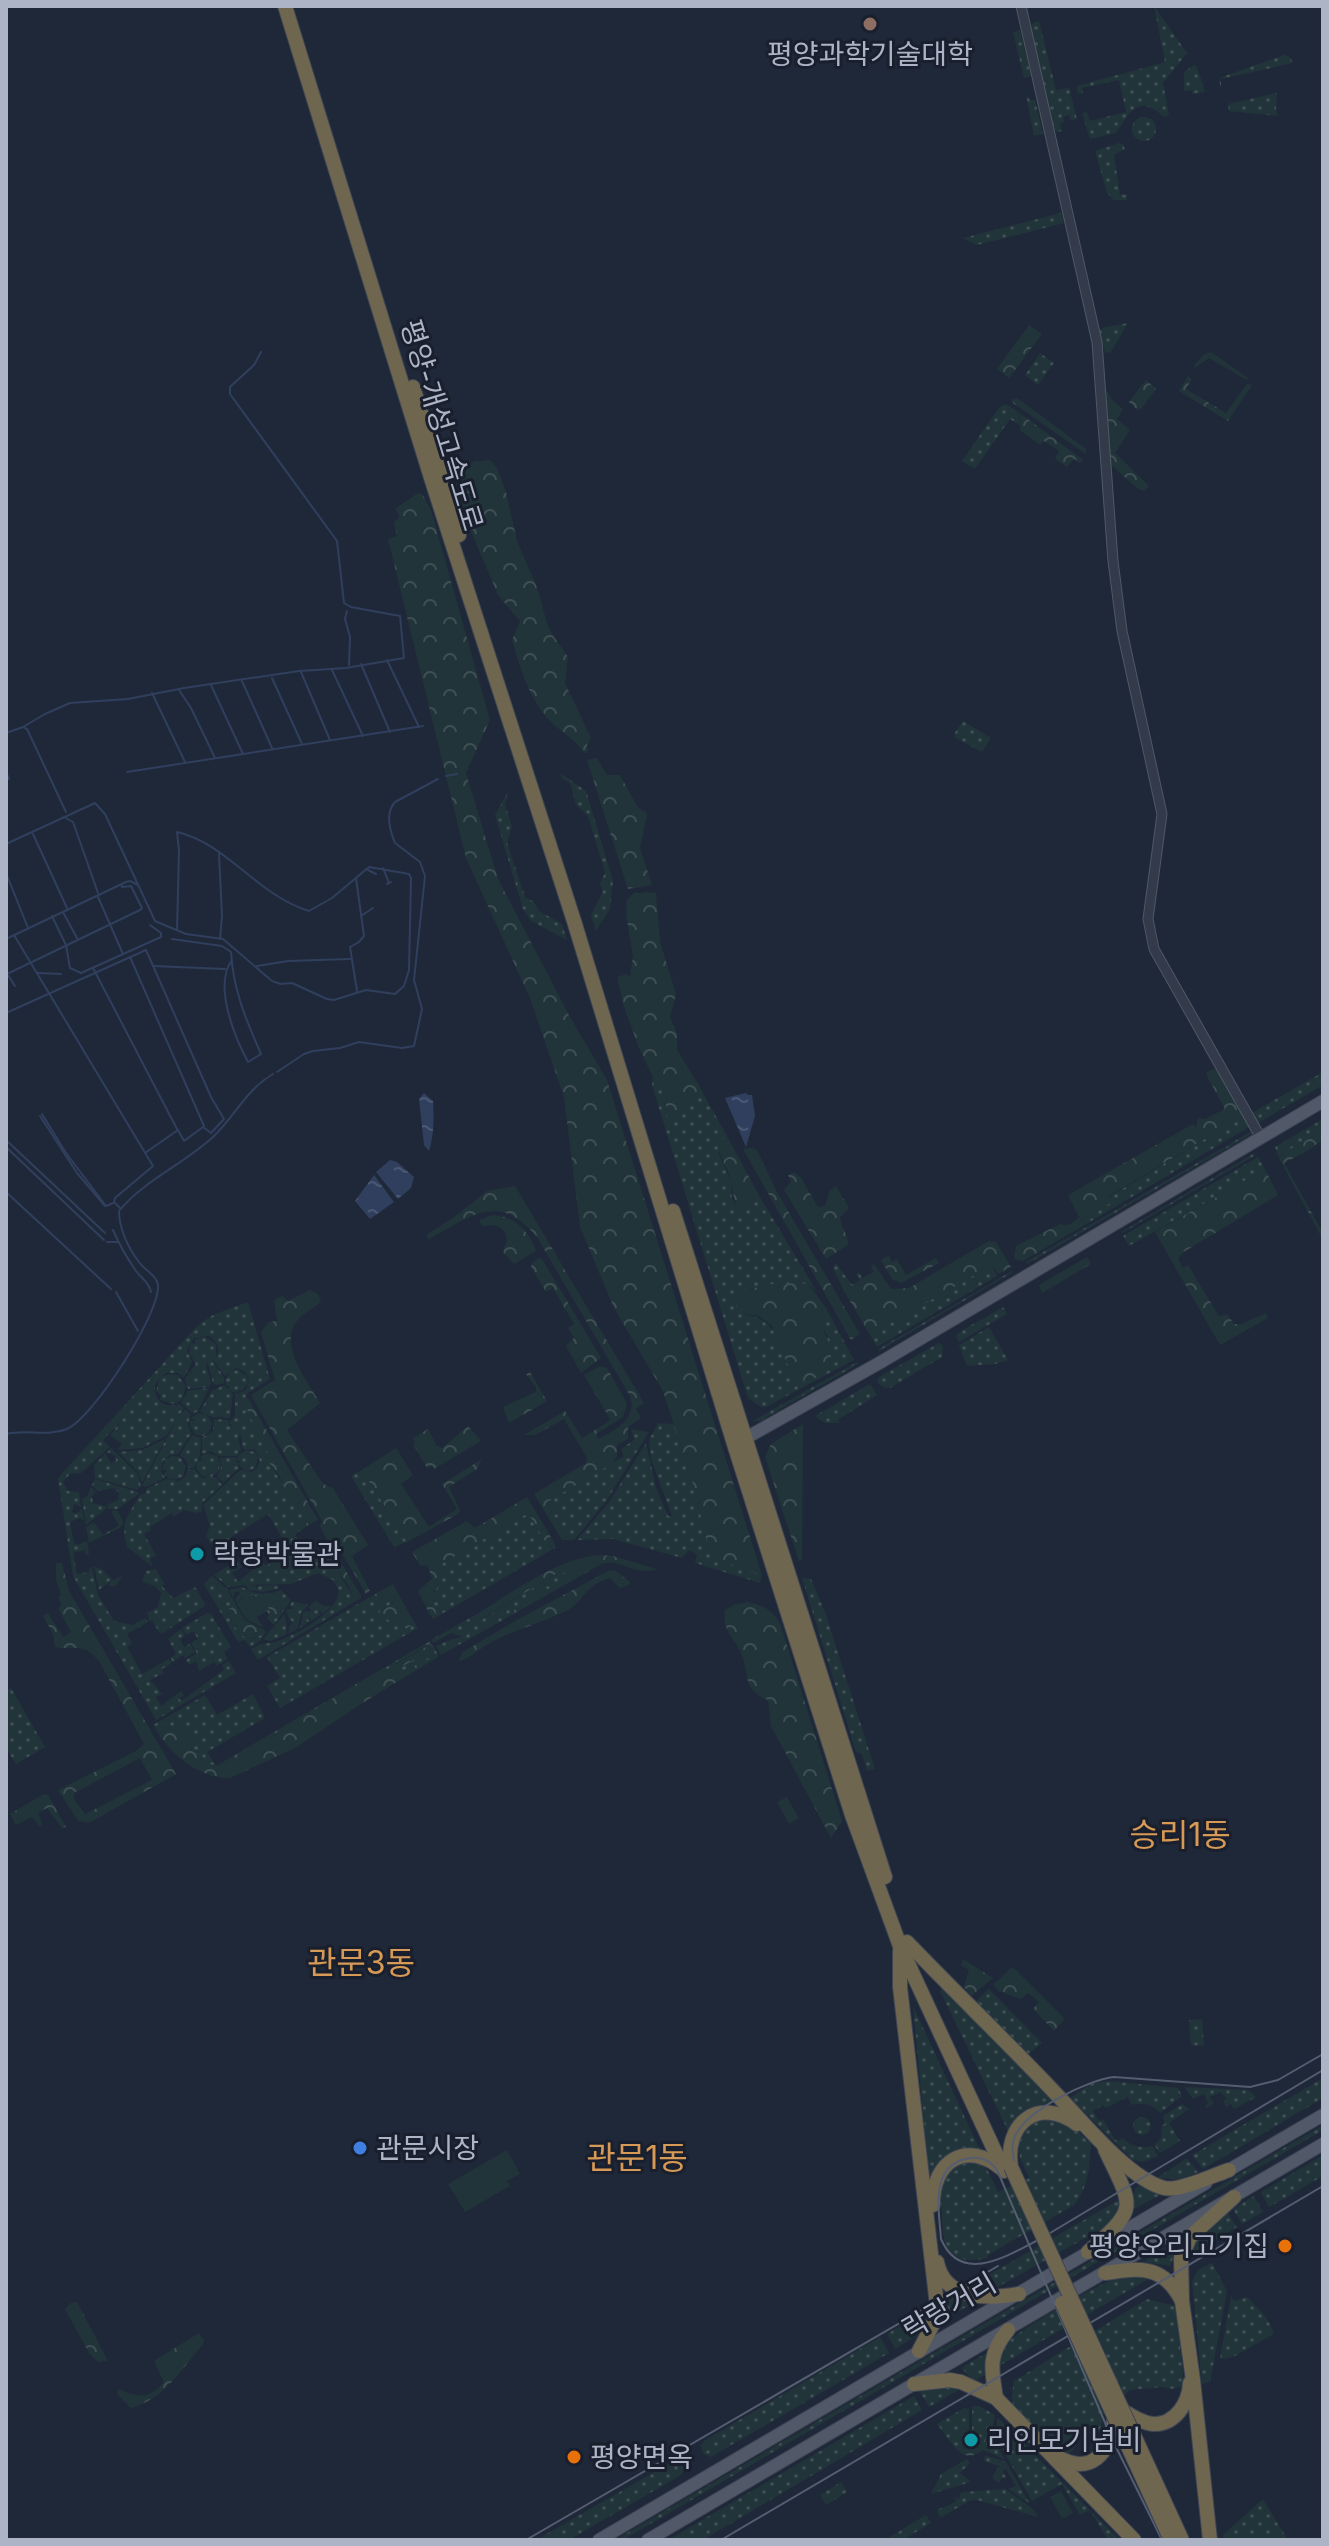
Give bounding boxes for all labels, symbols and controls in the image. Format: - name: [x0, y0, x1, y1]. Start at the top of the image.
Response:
- marker: 평양과학기술대학: [861, 15, 879, 33]
- place label: 평양과학기술대학: [767, 37, 973, 71]
- street label: 평양-개성고속도로: [394, 315, 490, 535]
- place label: 락랑박물관: [213, 1537, 342, 1571]
- marker: 락랑박물관: [188, 1545, 206, 1563]
- district label: 승리1동: [1129, 1815, 1231, 1854]
- district label: 관문3동: [307, 1943, 415, 1982]
- place label: 관문시장: [376, 2131, 479, 2165]
- district label: 관문1동: [586, 2138, 688, 2177]
- marker: 관문시장: [351, 2139, 369, 2157]
- place label: 평양오리고기집: [1089, 2229, 1269, 2263]
- marker: 평양오리고기집: [1276, 2237, 1294, 2255]
- street label: 락랑거리: [896, 2266, 1002, 2346]
- place label: 리인모기념비: [987, 2423, 1142, 2457]
- marker: 리인모기념비: [962, 2431, 980, 2449]
- place label: 평양면옥: [590, 2440, 693, 2474]
- marker: 평양면옥: [565, 2448, 583, 2466]

